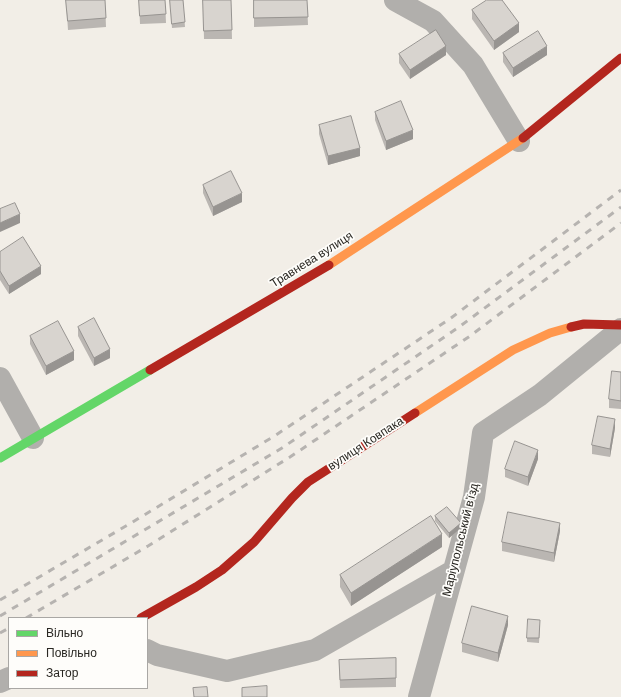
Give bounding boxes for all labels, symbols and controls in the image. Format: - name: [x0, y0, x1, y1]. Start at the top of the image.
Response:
- street label: Травнева вулиця: [268, 229, 356, 291]
- street label: вулиця Ковпака: [325, 414, 407, 474]
- street label: Маріупольський в'їзд: [440, 482, 482, 598]
- legend: [8, 617, 148, 689]
- text: Вільно: [46, 625, 83, 641]
- text: Повільно: [46, 645, 97, 661]
- text: Затор: [46, 665, 78, 681]

